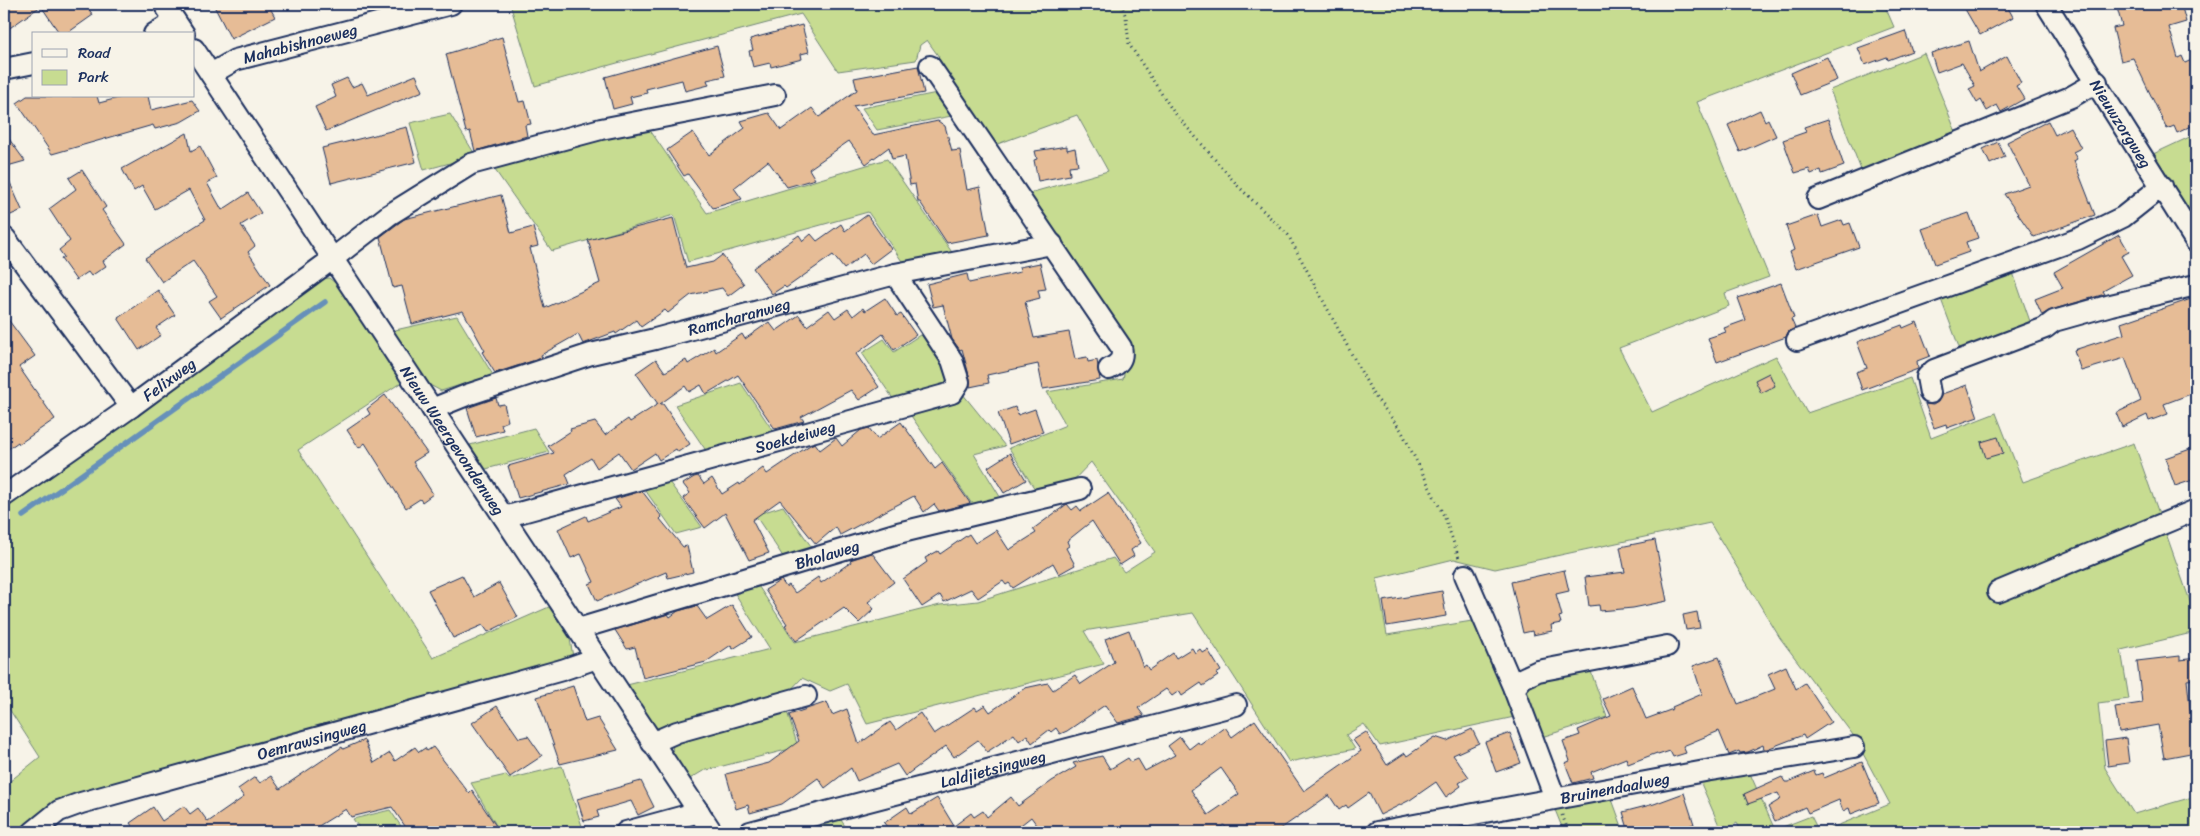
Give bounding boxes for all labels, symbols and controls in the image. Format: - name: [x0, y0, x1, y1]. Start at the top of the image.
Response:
- street label: Mahabishnoeweg: [240, 14, 360, 72]
- legend: [32, 32, 195, 98]
- text: Road: [78, 40, 111, 66]
- text: Park: [78, 64, 109, 90]
- street label: Nieuwzorgweg: [2082, 73, 2160, 174]
- street label: Ramcharanweg: [684, 289, 793, 344]
- street label: Felixweg: [136, 349, 202, 409]
- street label: Nieuw Weergevondenweg: [392, 359, 513, 521]
- street label: Soekdeiweg: [751, 411, 839, 461]
- street label: Bholaweg: [791, 531, 863, 578]
- street label: Oemrawsingweg: [253, 710, 370, 768]
- street label: Laldjietsingweg: [937, 741, 1049, 796]
- street label: Bruinendaalweg: [1558, 763, 1672, 812]

